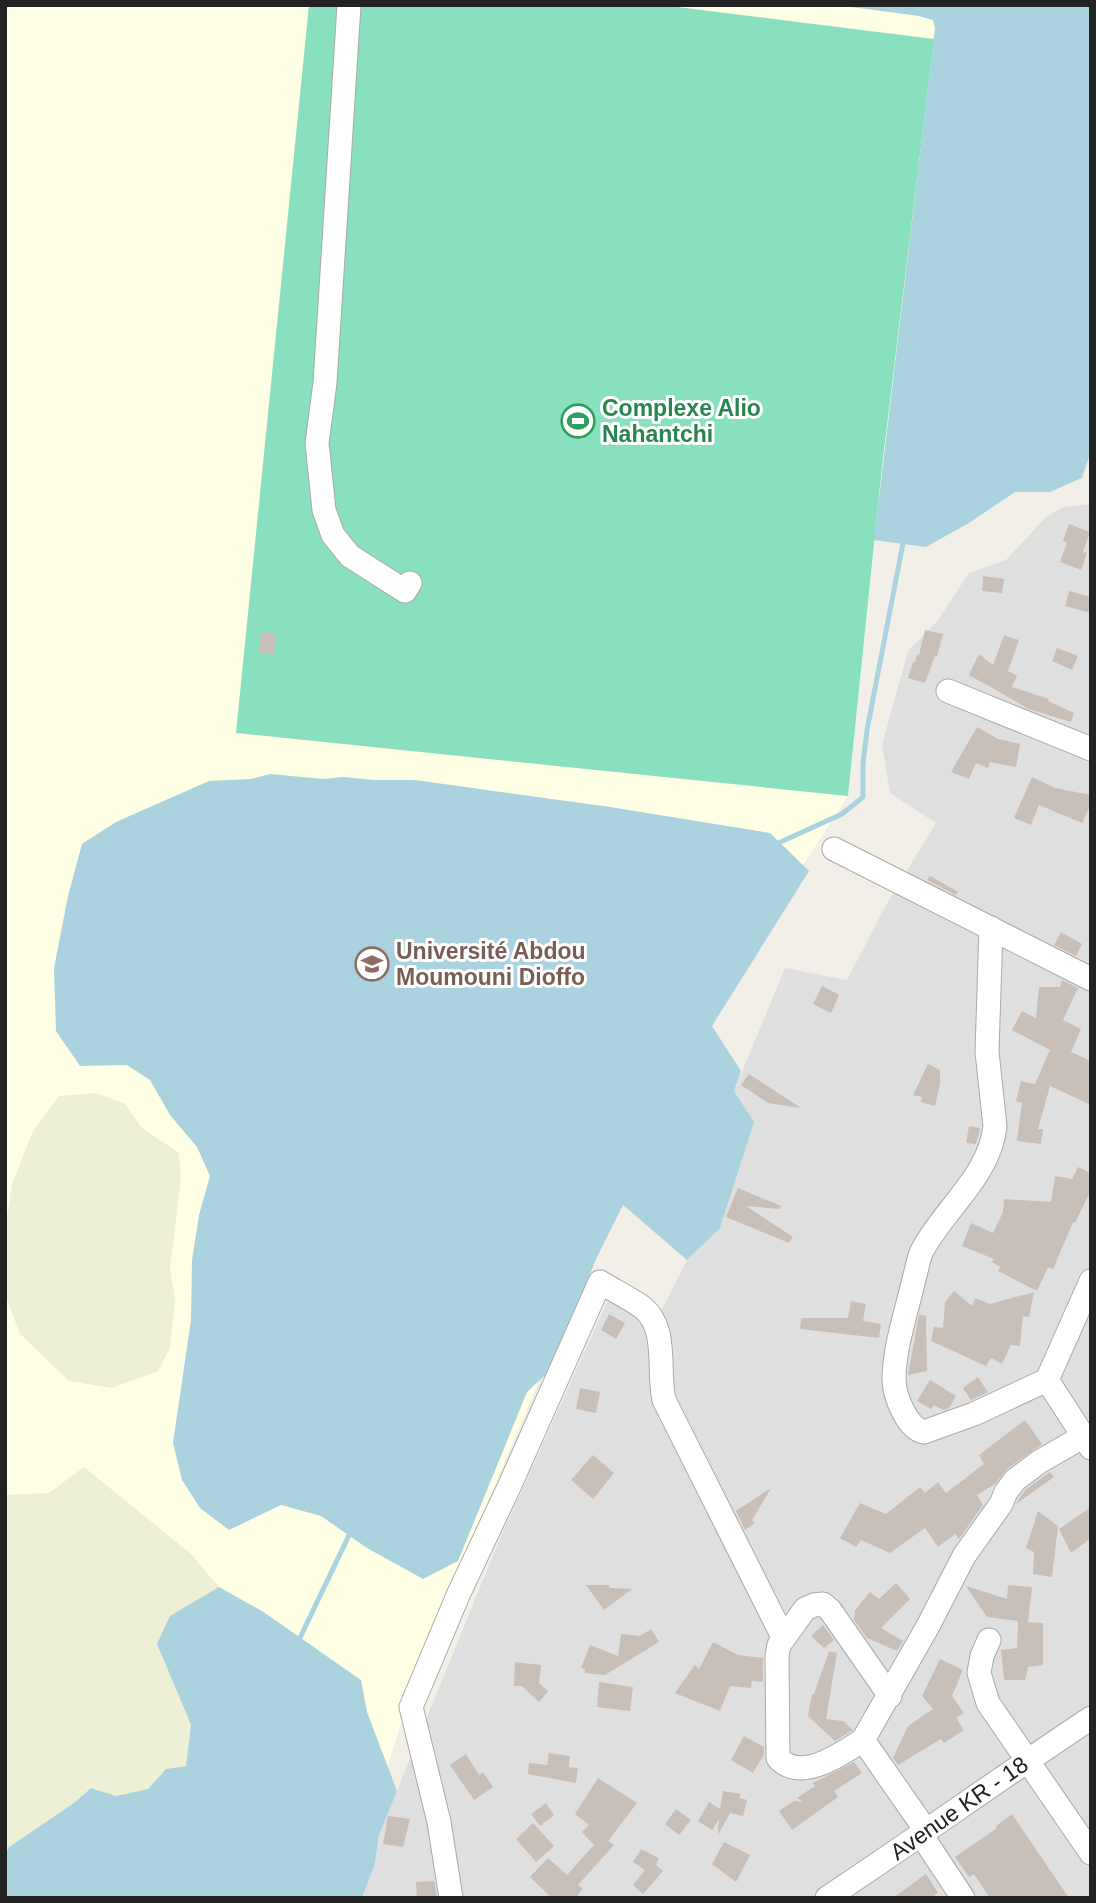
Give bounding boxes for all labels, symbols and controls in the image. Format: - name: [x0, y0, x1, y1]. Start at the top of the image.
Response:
- place label: Complexe Alio Nahantchi: [602, 395, 761, 447]
- sports icon: Complexe Alio Nahantchi: [559, 402, 597, 440]
- place label: Université Abdou Moumouni Dioffo: [396, 938, 586, 990]
- school or university icon: Université Abdou Moumouni Dioffo: [353, 945, 391, 983]
- street label: Avenue KR - 18: [885, 1751, 1033, 1865]

